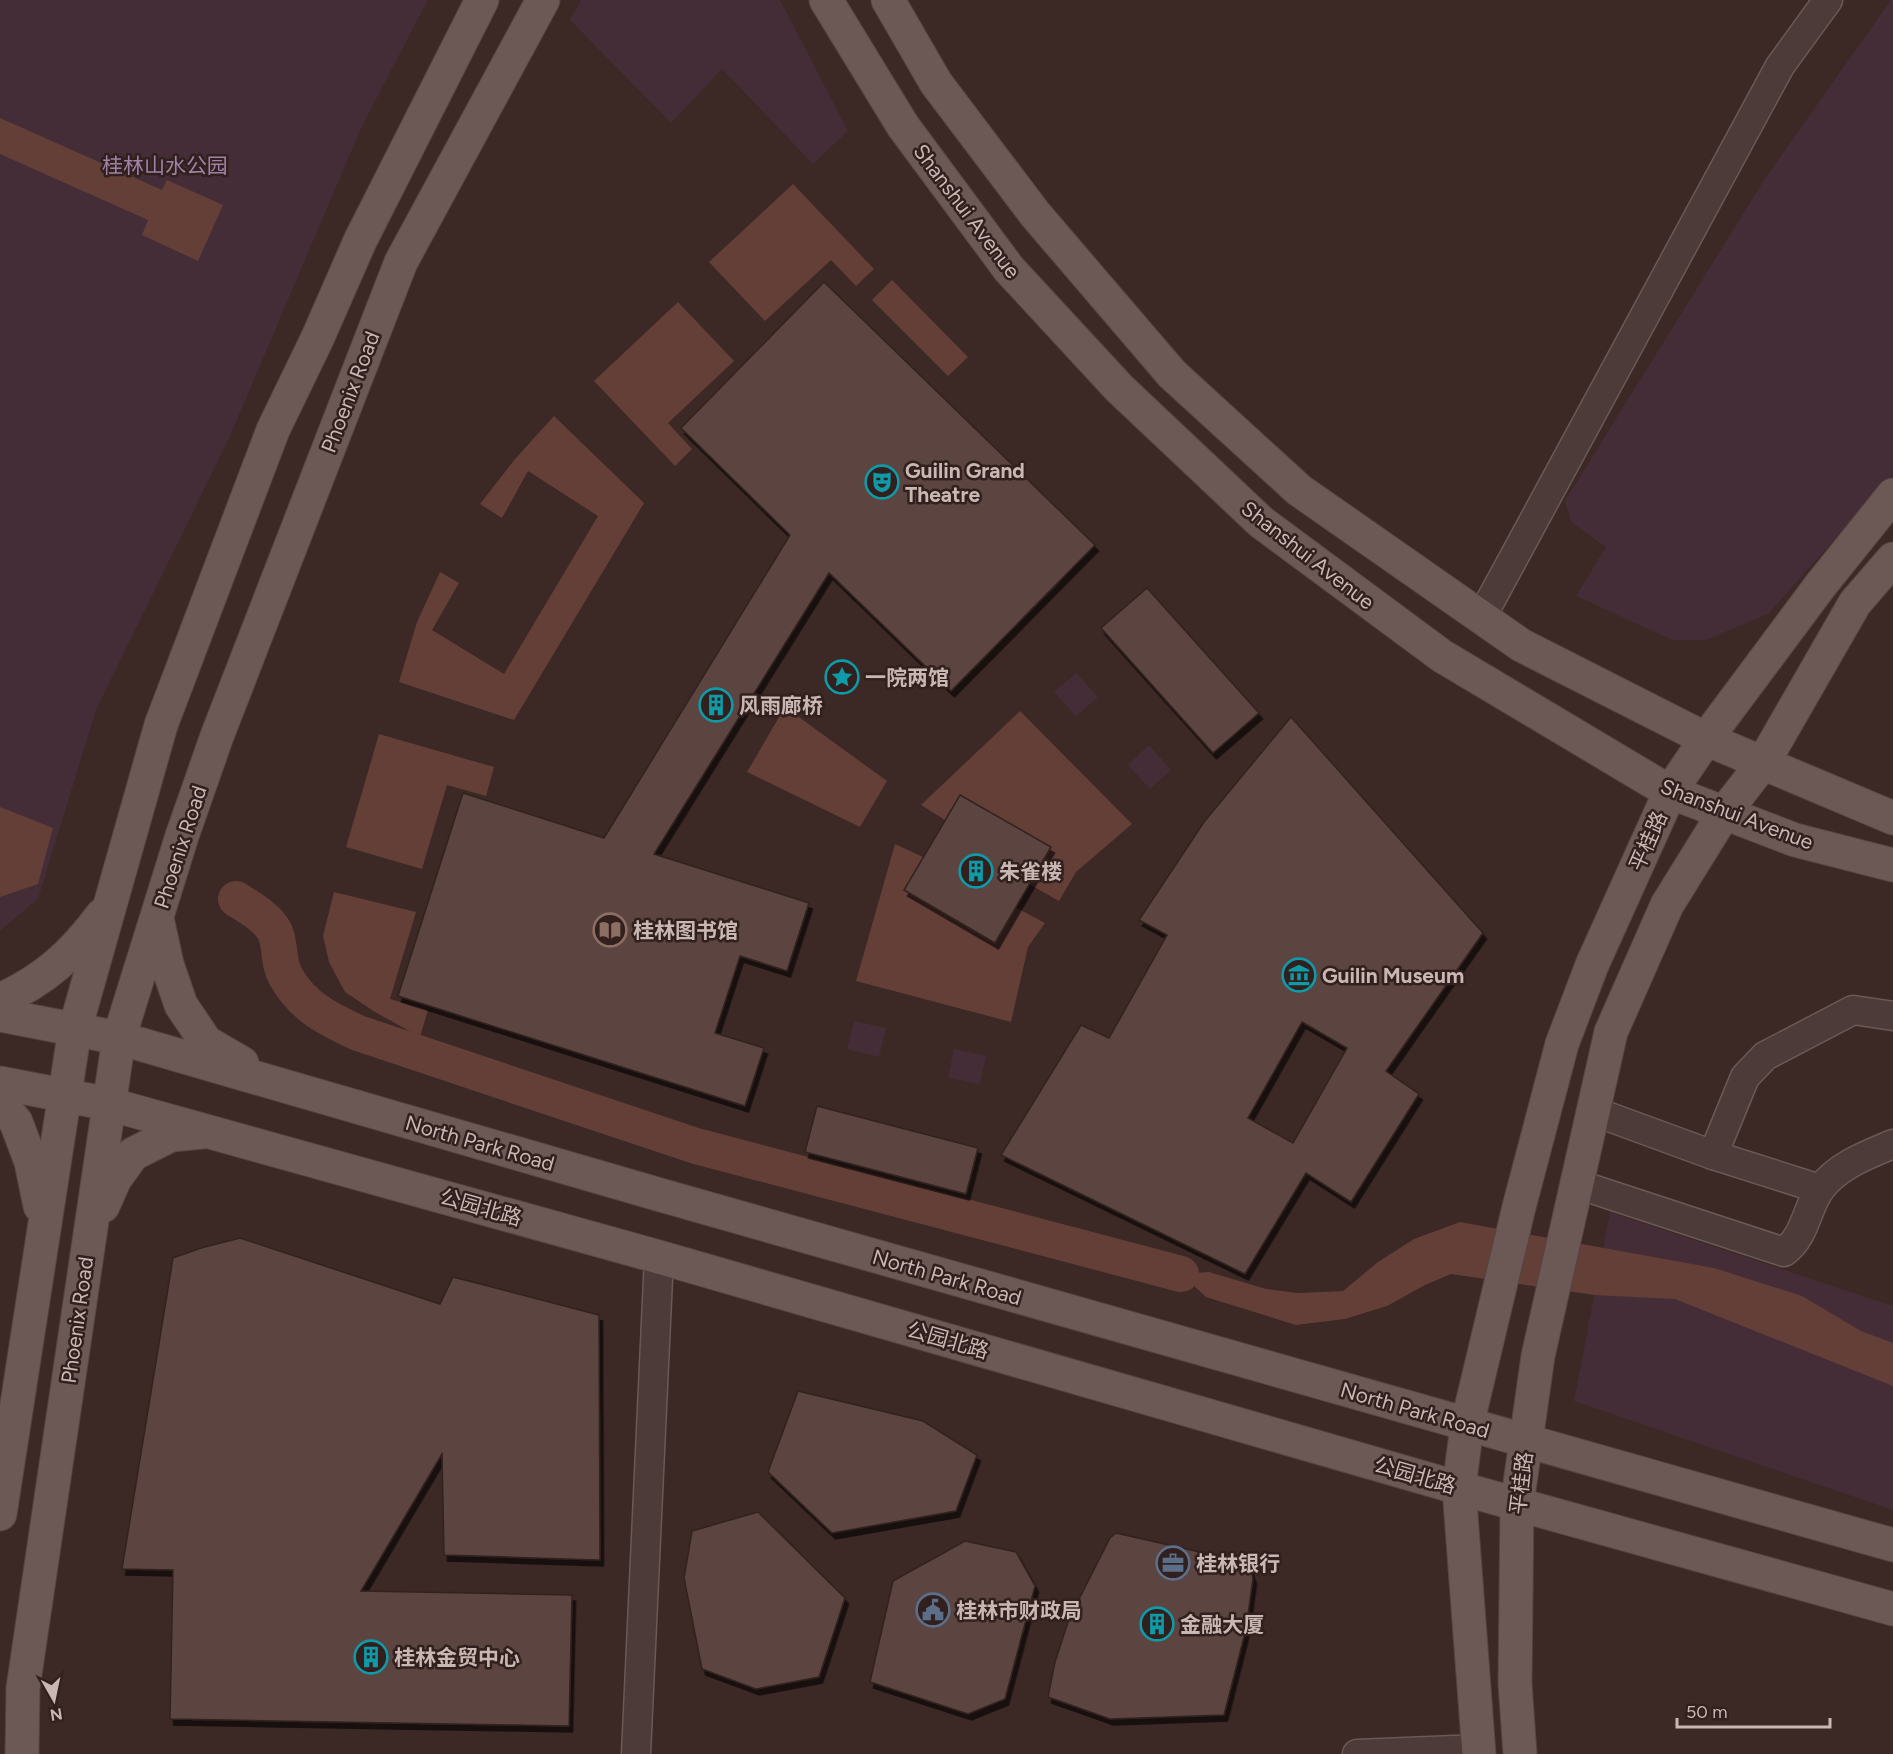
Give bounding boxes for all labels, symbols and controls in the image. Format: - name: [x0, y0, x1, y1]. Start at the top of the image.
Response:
- street label: Shanshui Avenue: [908, 139, 1026, 283]
- park label: 桂林山水公园: [102, 153, 228, 178]
- street label: Phoenix Road: [315, 328, 385, 456]
- place label: Guilin Grand Theatre: [905, 458, 1025, 507]
- theatre icon: Guilin Grand Theatre: [864, 464, 900, 500]
- street label: Shanshui Avenue: [1237, 495, 1379, 615]
- place icon: 一院两馆: [824, 659, 860, 695]
- place label: 一院两馆: [865, 665, 949, 690]
- building icon: 风雨廊桥: [698, 687, 734, 723]
- place label: 风雨廊桥: [739, 693, 823, 718]
- street label: Shanshui Avenue: [1657, 773, 1817, 855]
- street label: Phoenix Road: [148, 782, 212, 912]
- street label: 平桂路: [1624, 807, 1672, 875]
- building icon: 朱雀楼: [958, 853, 994, 889]
- place label: 朱雀楼: [999, 859, 1062, 884]
- library icon: 桂林图书馆: [592, 912, 628, 948]
- place label: 桂林图书馆: [633, 918, 738, 943]
- museum icon: Guilin Museum: [1281, 957, 1317, 993]
- place label: Guilin Museum: [1322, 963, 1464, 988]
- street label: North Park Road: [403, 1110, 557, 1176]
- street label: 公园北路: [437, 1183, 525, 1231]
- street label: North Park Road: [870, 1244, 1024, 1310]
- street label: Phoenix Road: [56, 1255, 98, 1385]
- street label: 公园北路: [904, 1316, 992, 1364]
- street label: North Park Road: [1338, 1377, 1492, 1443]
- street label: 平桂路: [1505, 1450, 1537, 1516]
- street label: 公园北路: [1371, 1451, 1459, 1499]
- office icon: 桂林银行: [1155, 1545, 1191, 1581]
- place label: 桂林银行: [1196, 1551, 1280, 1576]
- public building icon: 桂林市财政局: [915, 1592, 951, 1628]
- place label: 桂林市财政局: [956, 1598, 1082, 1623]
- building icon: 金融大厦: [1139, 1606, 1175, 1642]
- place label: 金融大厦: [1180, 1612, 1264, 1637]
- building icon: 桂林金贸中心: [353, 1639, 389, 1675]
- place label: 桂林金贸中心: [394, 1645, 520, 1670]
- north arrow: [24, 1670, 84, 1730]
- scale bar: [1677, 1691, 1830, 1729]
- text: 50 m: [1686, 1701, 1728, 1723]
- text: N: [49, 1704, 64, 1725]

